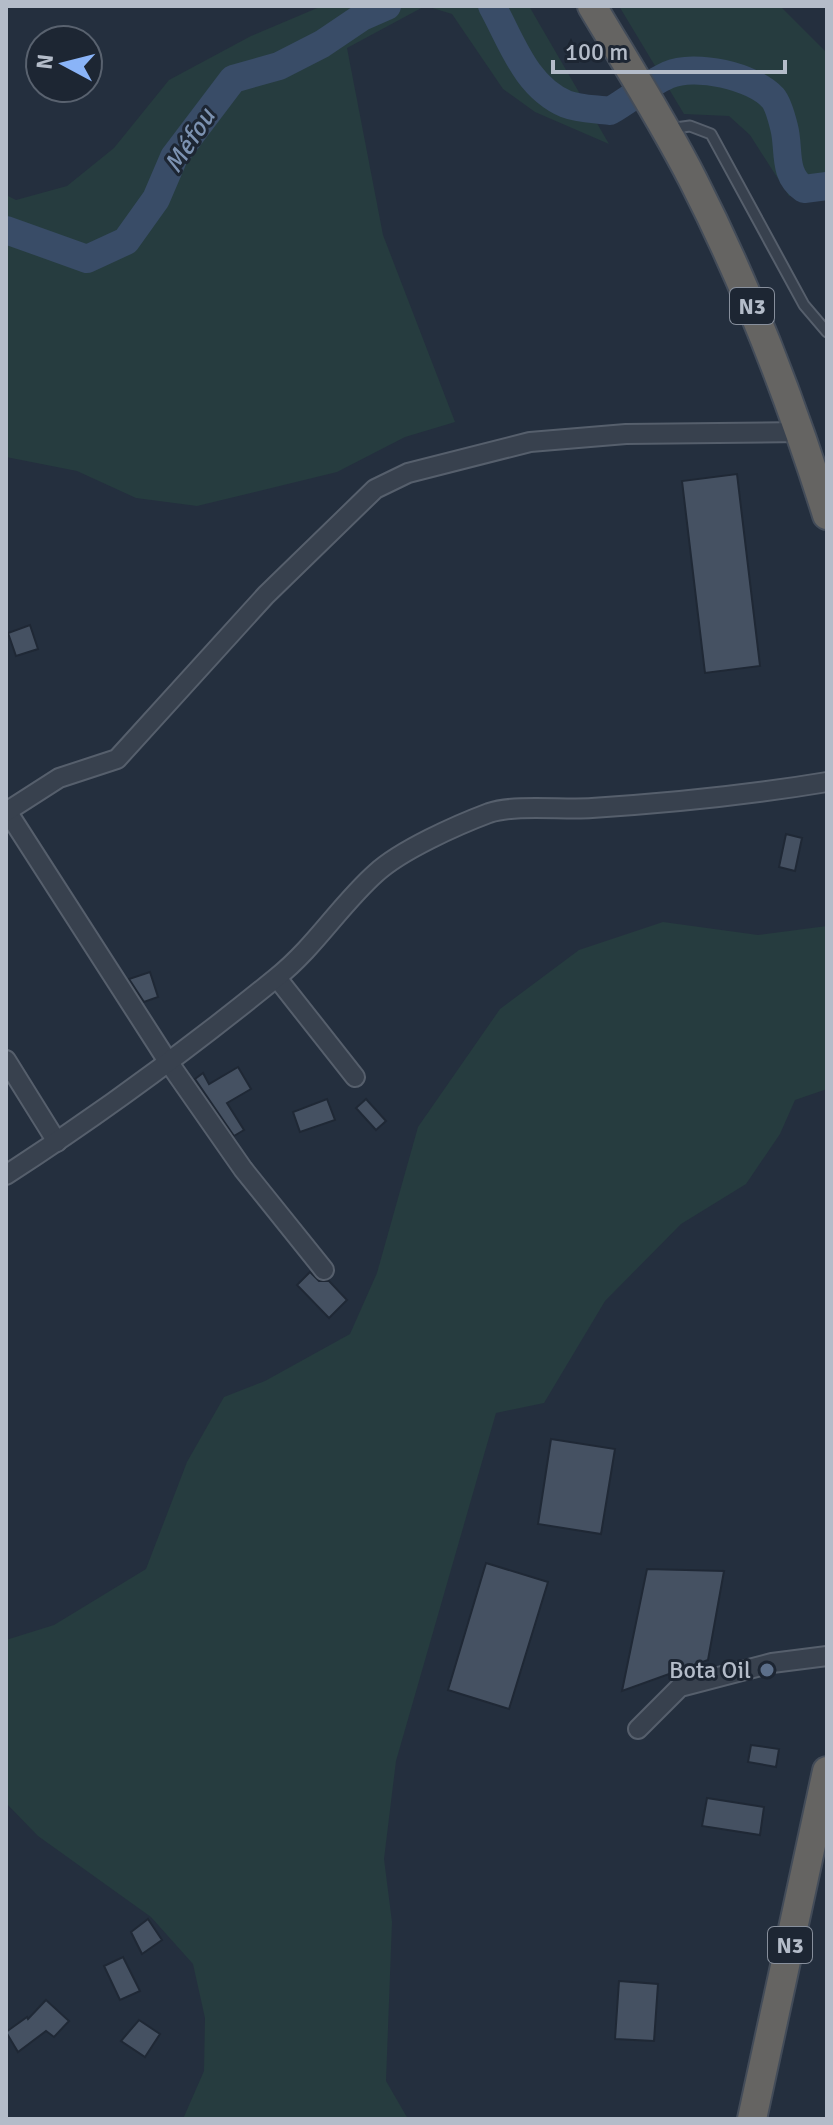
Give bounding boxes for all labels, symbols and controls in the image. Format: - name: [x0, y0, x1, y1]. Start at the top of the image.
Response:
- north arrow: [24, 24, 104, 104]
- scale bar: [553, 24, 785, 74]
- text: 100 m: [565, 37, 628, 67]
- text: N: [30, 52, 59, 71]
- water label: Méfou: [157, 101, 224, 179]
- road number: N3: [730, 288, 774, 324]
- place label: Bota Oil: [669, 1655, 751, 1685]
- marker: Bota Oil: [758, 1661, 776, 1679]
- road number: N3: [768, 1927, 812, 1963]

